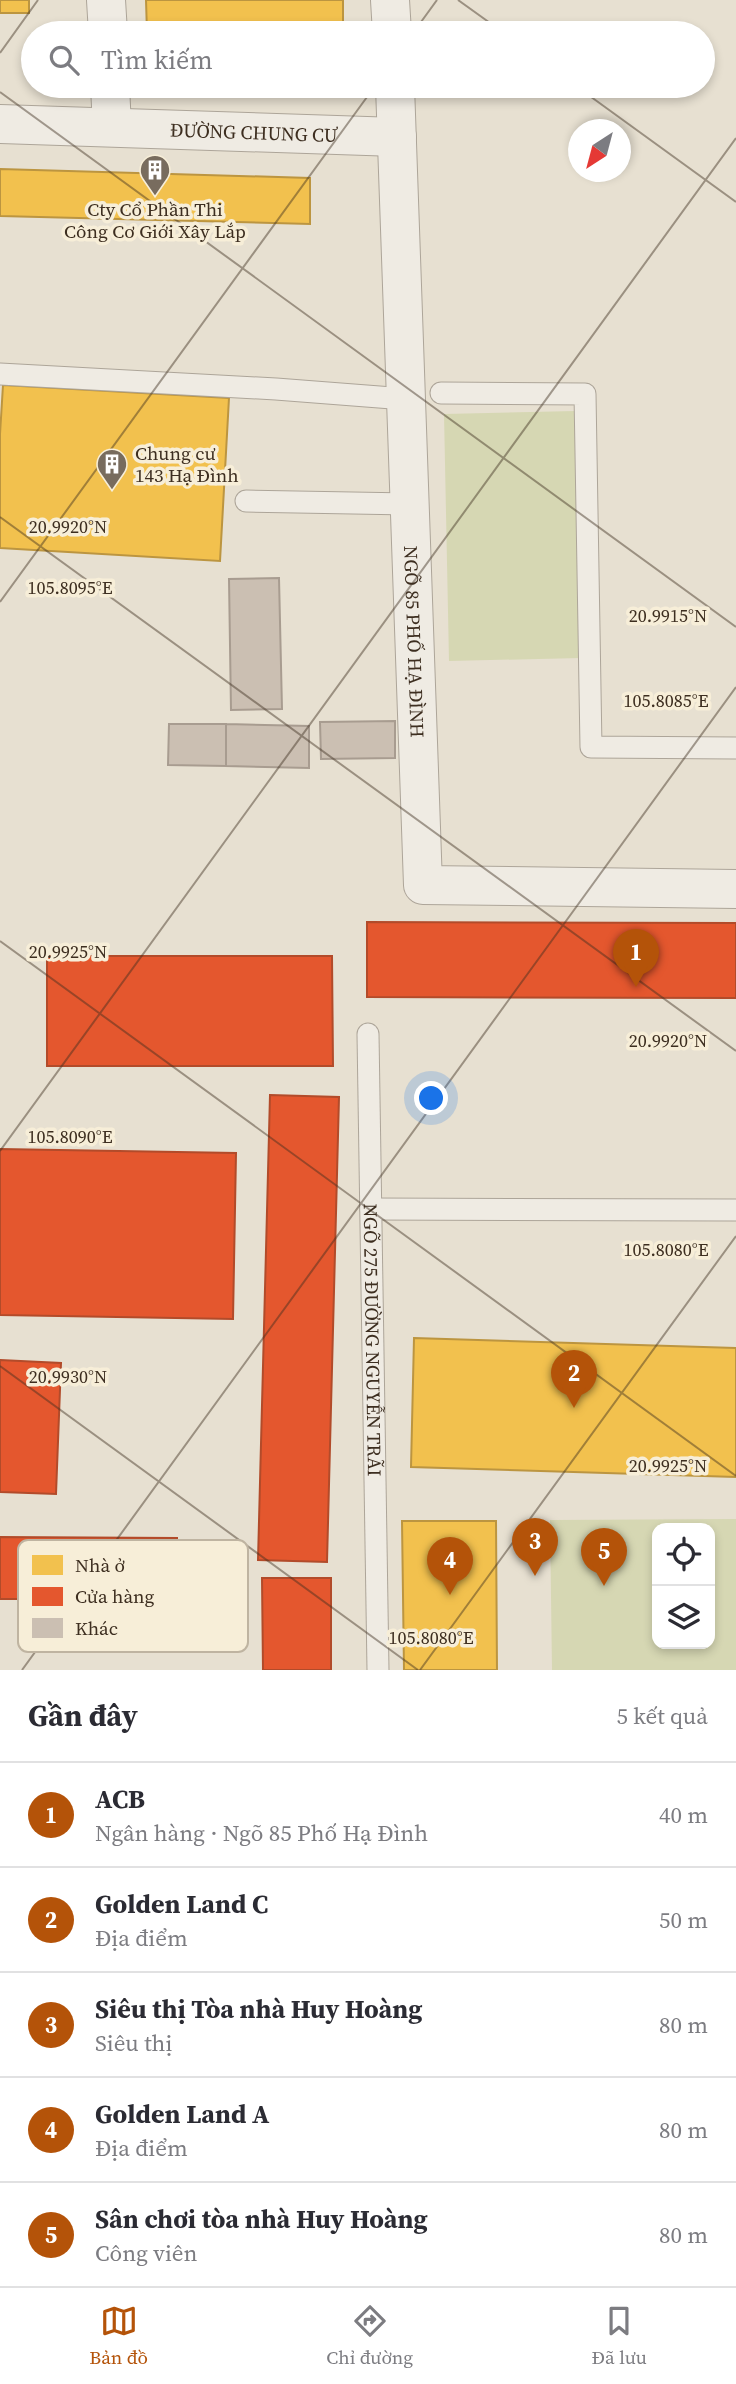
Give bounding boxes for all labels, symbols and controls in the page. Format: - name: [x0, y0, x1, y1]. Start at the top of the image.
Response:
- search box: [21, 21, 715, 98]
- icon: search: [45, 41, 83, 79]
- text: Tìm kiếm: [101, 42, 213, 78]
- street label: ĐƯỜNG CHUNG CƯ: [170, 117, 338, 148]
- north arrow: [568, 119, 631, 182]
- building icon: Cty Cổ Phần Thi Công Cơ Giới Xây Lắp: [138, 153, 172, 197]
- place label: Cty Cổ Phần Thi Công Cơ Giới Xây Lắp: [64, 196, 246, 244]
- place label: Chung cư 143 Hạ Đình: [135, 440, 239, 488]
- building icon: Chung cư 143 Hạ Đình: [95, 447, 129, 491]
- text: 20.9920°N: [29, 514, 107, 539]
- street label: NGÕ 85 PHỐ HẠ ĐÌNH: [398, 545, 431, 738]
- text: 105.8095°E: [27, 575, 113, 600]
- text: 20.9915°N: [629, 603, 707, 628]
- text: 105.8085°E: [623, 688, 709, 713]
- pin: 1: [613, 929, 659, 987]
- text: 20.9925°N: [29, 939, 107, 964]
- text: 20.9920°N: [629, 1028, 707, 1053]
- your location: [414, 1081, 448, 1115]
- text: 105.8090°E: [27, 1124, 113, 1149]
- street label: NGÕ 275 ĐƯỜNG NGUYỄN TRÃI: [358, 1203, 388, 1477]
- text: 105.8080°E: [623, 1237, 709, 1262]
- pin: 2: [551, 1350, 597, 1408]
- text: 20.9930°N: [29, 1364, 107, 1389]
- text: 20.9925°N: [629, 1453, 707, 1478]
- pin: 3: [512, 1518, 558, 1576]
- map controls: [652, 1523, 715, 1649]
- button: locate: [652, 1523, 715, 1586]
- pin: 5: [581, 1528, 627, 1586]
- pin: 4: [427, 1537, 473, 1595]
- legend: [18, 1540, 248, 1652]
- text: Nhà ở: [75, 1552, 125, 1578]
- text: Cửa hàng: [75, 1583, 154, 1609]
- button: layers: [652, 1586, 715, 1649]
- text: Khác: [75, 1615, 118, 1641]
- text: 105.8080°E: [388, 1625, 474, 1650]
- text: Gần đây: [28, 1695, 138, 1736]
- text: 5 kết quả: [617, 1700, 708, 1732]
- text: ACB: [95, 1781, 145, 1817]
- text: 1: [45, 1799, 57, 1831]
- text: 40 m: [659, 1799, 708, 1831]
- text: Ngân hàng · Ngõ 85 Phố Hạ Đình: [95, 1817, 428, 1849]
- text: Golden Land C: [95, 1886, 268, 1922]
- text: 2: [45, 1904, 57, 1936]
- text: 50 m: [659, 1904, 708, 1936]
- text: Địa điểm: [95, 1922, 188, 1954]
- text: Siêu thị Tòa nhà Huy Hoàng: [95, 1991, 422, 2027]
- text: 3: [45, 2009, 57, 2041]
- text: 80 m: [659, 2009, 708, 2041]
- text: Siêu thị: [95, 2027, 172, 2059]
- text: Golden Land A: [95, 2096, 270, 2132]
- text: 4: [45, 2114, 57, 2146]
- text: 80 m: [659, 2114, 708, 2146]
- text: Địa điểm: [95, 2132, 188, 2164]
- text: Sân chơi tòa nhà Huy Hoàng: [95, 2201, 428, 2237]
- text: 5: [45, 2219, 57, 2251]
- text: 80 m: [659, 2219, 708, 2251]
- text: Công viên: [95, 2237, 198, 2269]
- tab: Bản đồ: [89, 2302, 148, 2370]
- tab: Chỉ đường: [326, 2302, 413, 2370]
- tab: Đã lưu: [592, 2302, 647, 2370]

